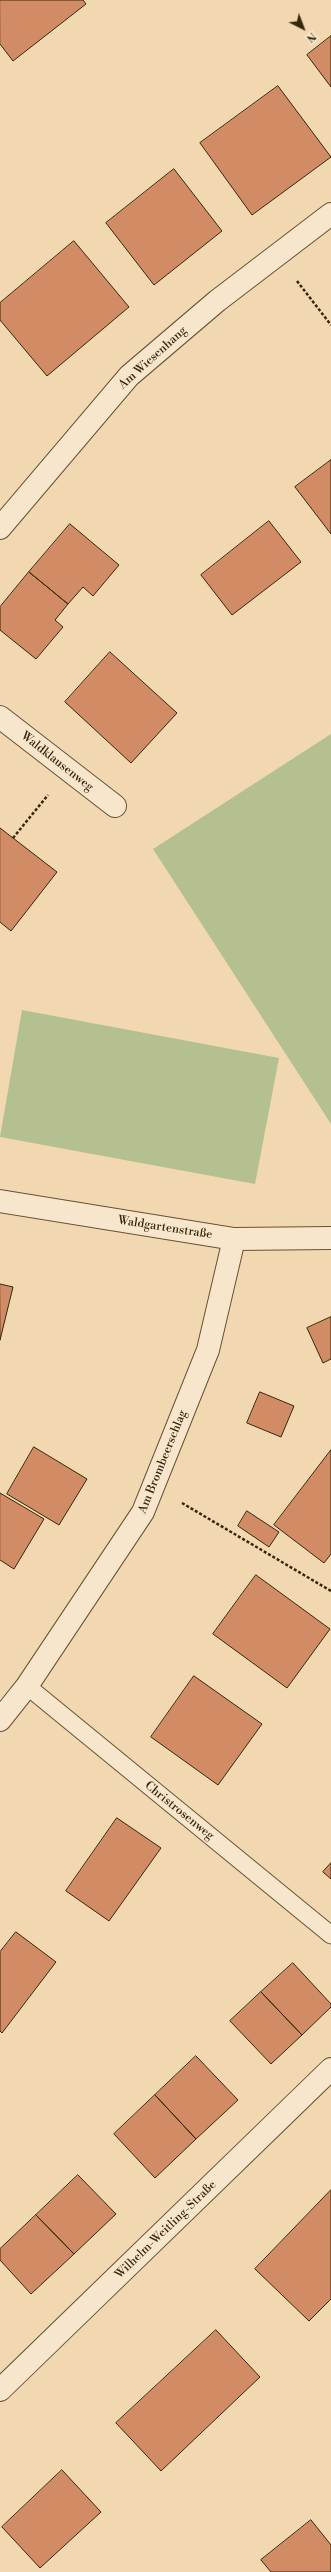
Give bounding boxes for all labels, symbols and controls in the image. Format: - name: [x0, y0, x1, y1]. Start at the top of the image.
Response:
- north arrow: [283, 8, 323, 48]
- text: N: [303, 29, 319, 45]
- street label: Am Wiesenhang: [116, 324, 190, 392]
- street label: Waldklausenweg: [18, 729, 96, 795]
- street label: Waldgartenstraße: [117, 1213, 213, 1243]
- street label: Am Brombeerschlag: [136, 1408, 190, 1516]
- street label: Christrosenweg: [141, 1779, 217, 1843]
- street label: Wilhelm-Weitling-Straße: [113, 2178, 219, 2282]

